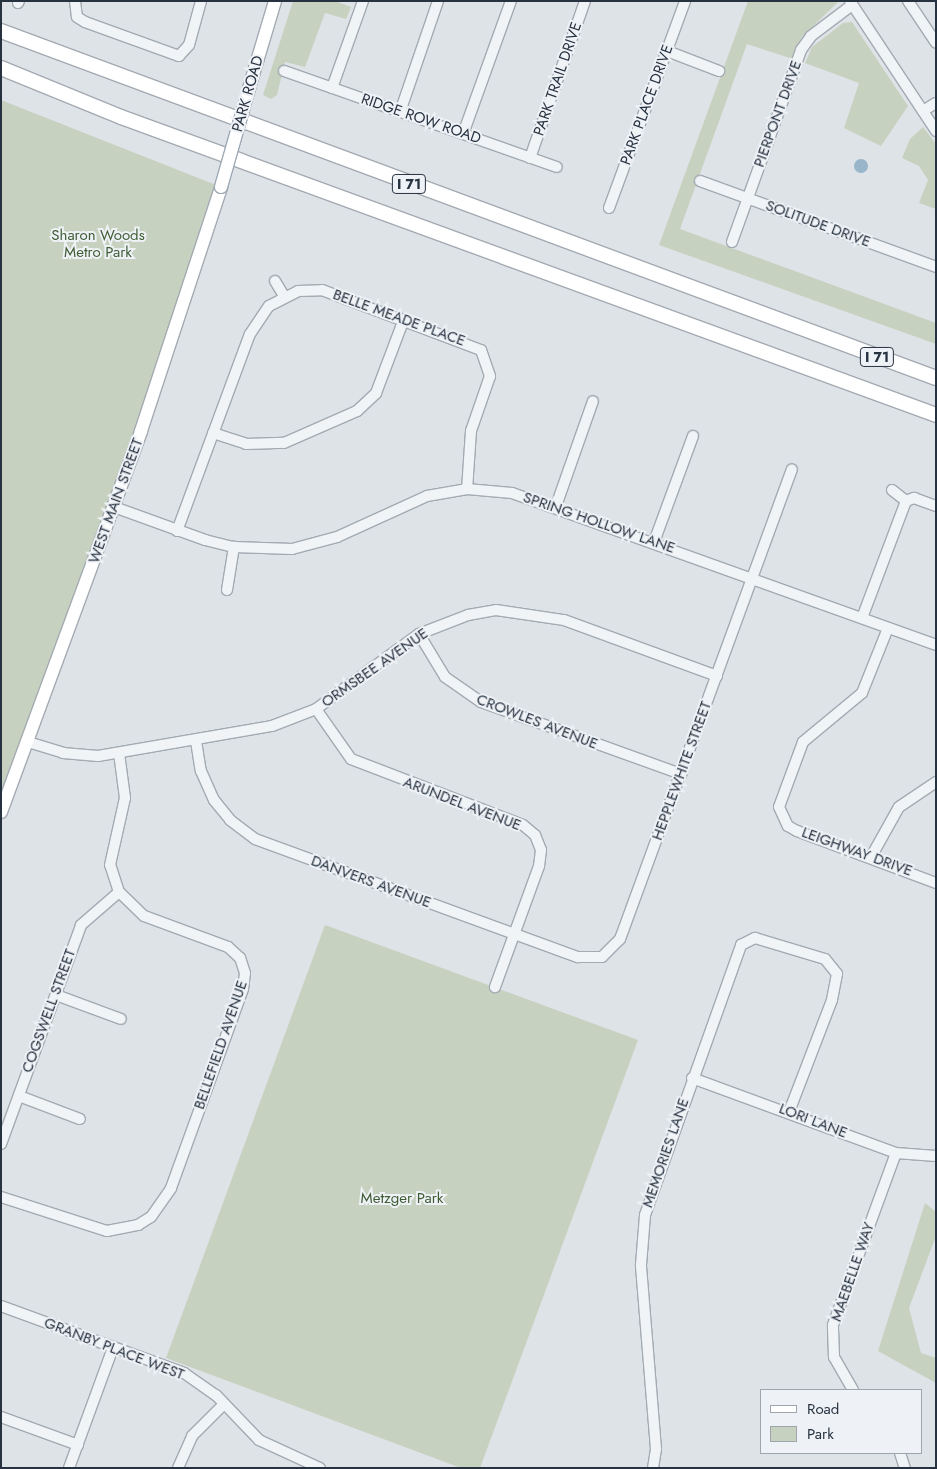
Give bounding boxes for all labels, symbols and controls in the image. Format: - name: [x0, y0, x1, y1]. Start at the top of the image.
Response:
- street label: PARK TRAIL DRIVE: [530, 20, 586, 138]
- street label: PARK PLACE DRIVE: [617, 42, 677, 168]
- street label: PARK ROAD: [229, 54, 267, 134]
- street label: PIERPONT DRIVE: [750, 58, 806, 170]
- street label: RIDGE ROW ROAD: [359, 90, 483, 148]
- road number: I 71: [392, 172, 426, 195]
- street label: SOLITUDE DRIVE: [763, 197, 873, 251]
- park label: Sharon Woods Metro Park: [51, 226, 145, 261]
- street label: BELLE MEADE PLACE: [330, 286, 468, 350]
- road number: I 71: [860, 346, 894, 368]
- street label: WEST MAIN STREET: [85, 436, 147, 566]
- street label: SPRING HOLLOW LANE: [521, 489, 677, 557]
- street label: ORMSBEE AVENUE: [318, 625, 432, 711]
- street label: CROWLES AVENUE: [474, 691, 600, 753]
- street label: HEPPLEWHITE STREET: [648, 699, 716, 843]
- street label: ARUNDEL AVENUE: [401, 773, 523, 835]
- street label: LEIGHWAY DRIVE: [799, 824, 915, 880]
- street label: DANVERS AVENUE: [309, 852, 433, 912]
- street label: COGSWELL STREET: [18, 947, 80, 1075]
- street label: BELLEFIELD AVENUE: [191, 978, 251, 1112]
- street label: MEMORIES LANE: [639, 1096, 693, 1210]
- street label: LORI LANE: [776, 1100, 850, 1142]
- park label: Metzger Park: [361, 1190, 443, 1208]
- street label: MAEBELLE WAY: [828, 1220, 878, 1324]
- street label: GRANBY PLACE WEST: [41, 1314, 187, 1384]
- legend: [760, 1389, 922, 1454]
- text: Road: [807, 1398, 839, 1420]
- text: Park: [807, 1423, 834, 1445]

